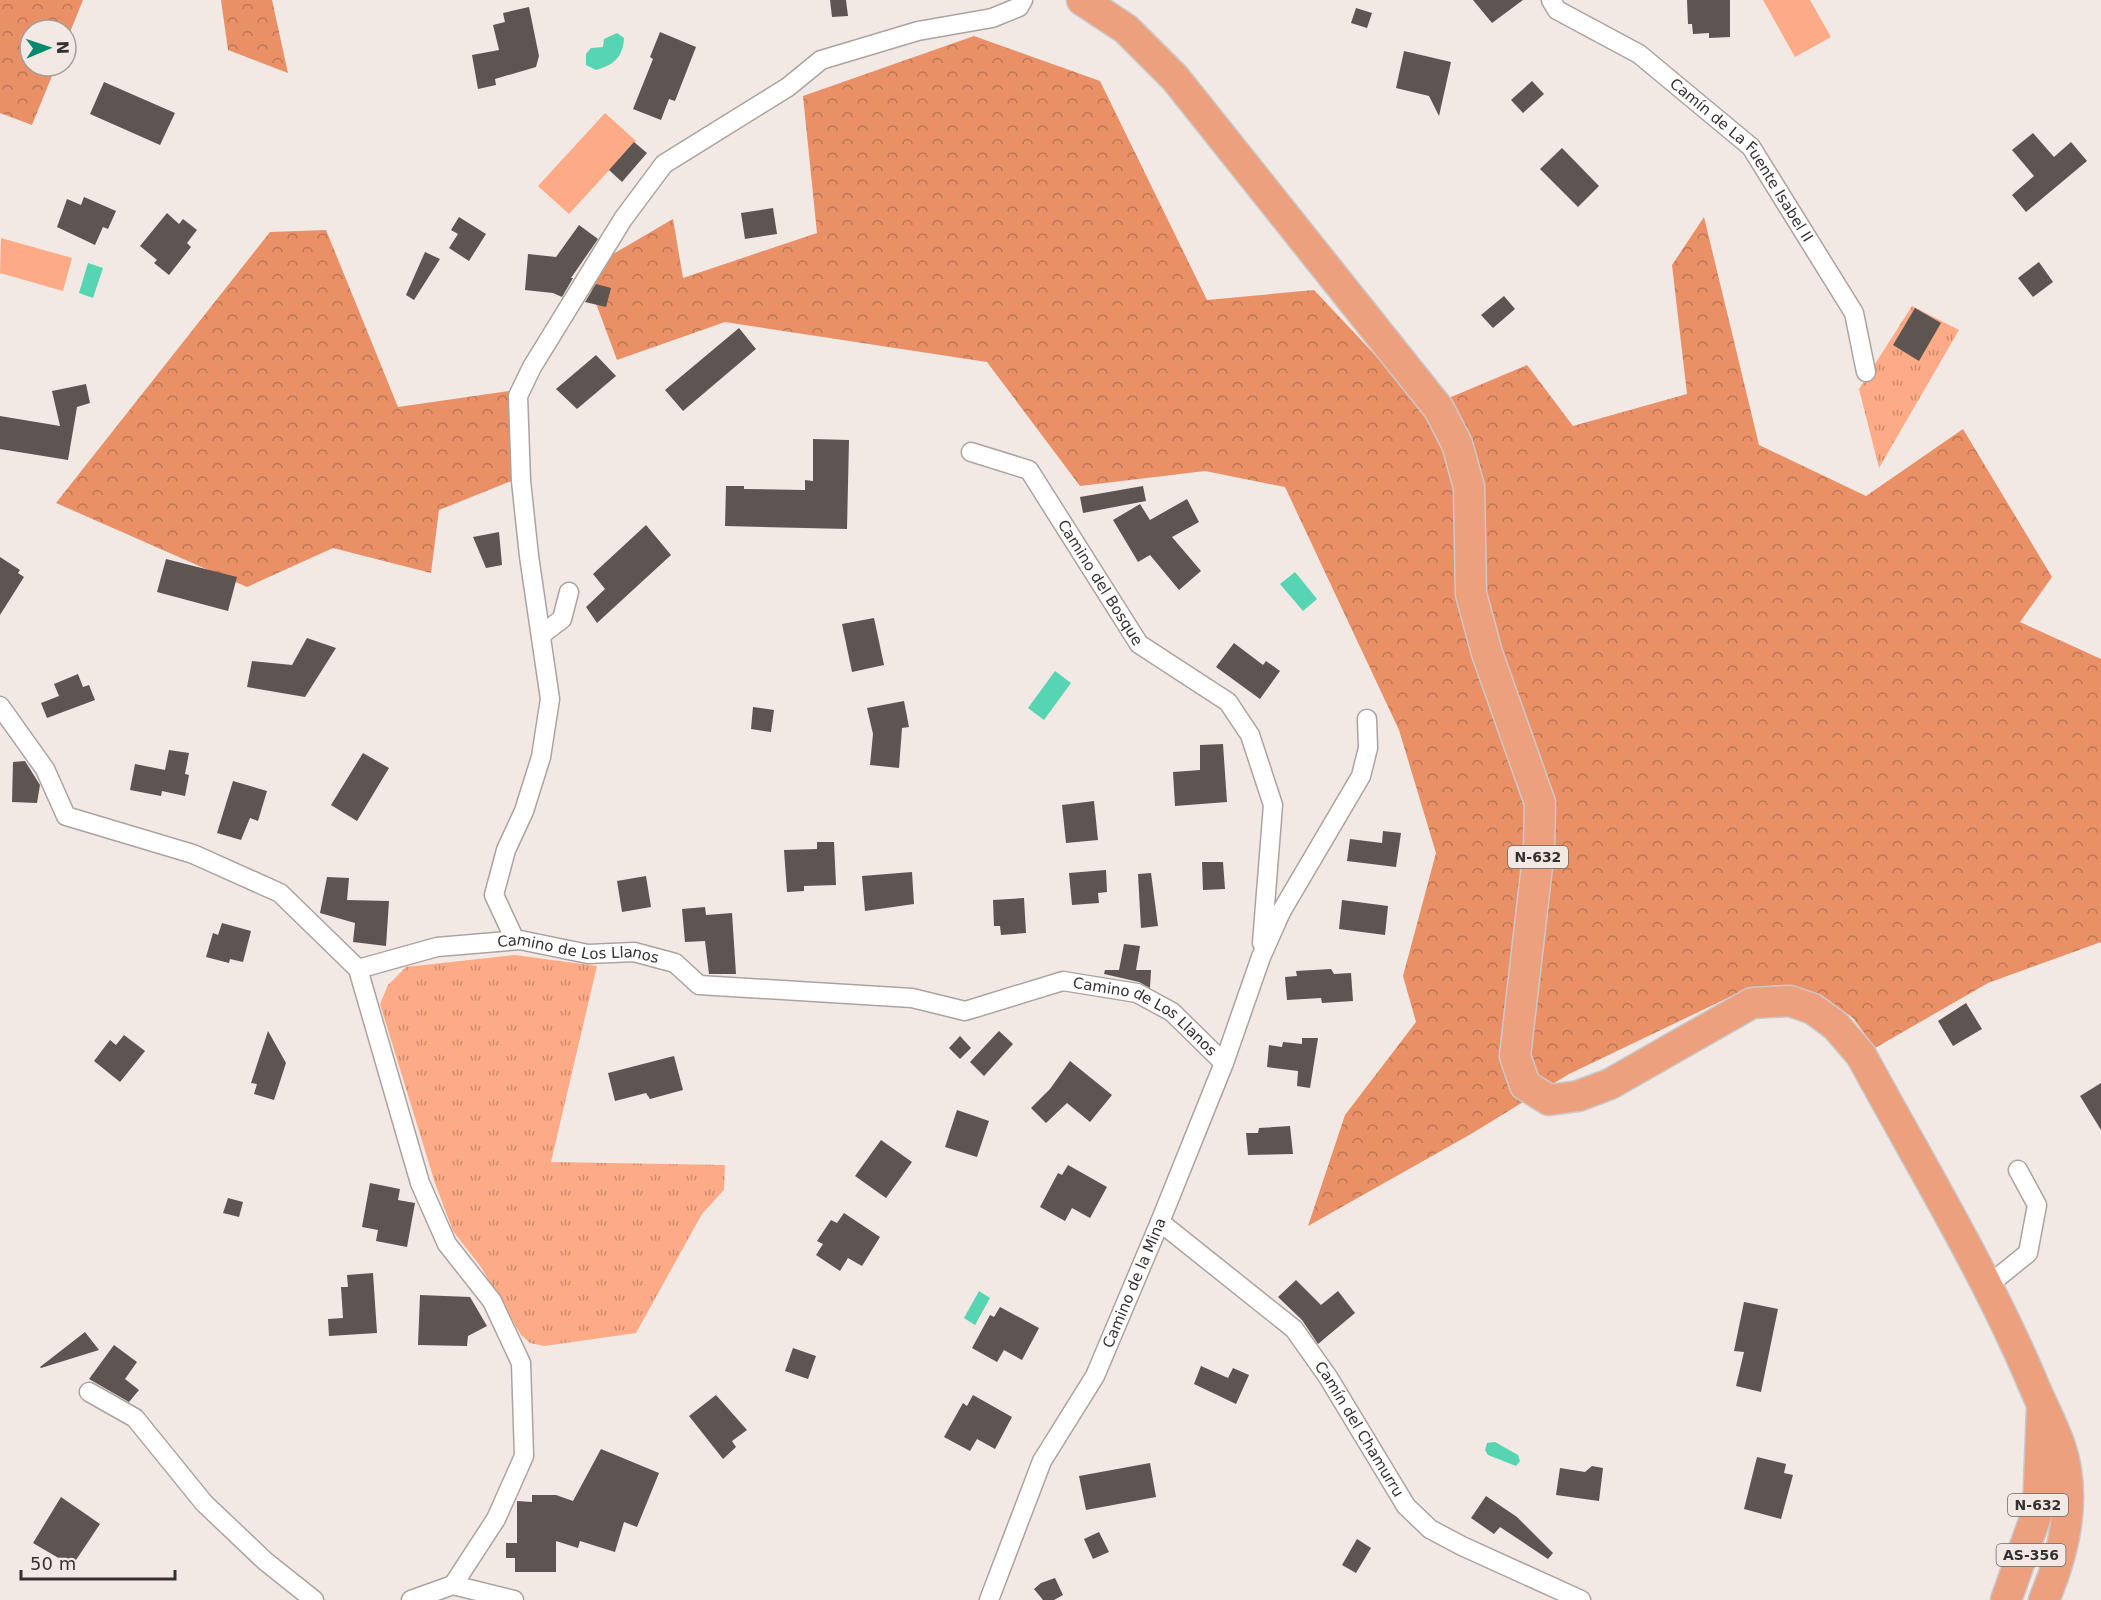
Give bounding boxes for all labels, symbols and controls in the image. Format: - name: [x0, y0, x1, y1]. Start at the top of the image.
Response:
- north arrow: [18, 18, 78, 78]
- text: N: [53, 40, 72, 55]
- street label: Camín de La Fuente Isabel II: [1666, 74, 1817, 245]
- street label: Camino del Bosque: [1054, 516, 1147, 649]
- road number: N-632: [1508, 846, 1568, 868]
- street label: Camino de Los Llanos: [496, 931, 661, 967]
- street label: Camino de Los Llanos: [1072, 974, 1221, 1060]
- street label: Camino de la Mina: [1099, 1215, 1170, 1351]
- street label: Camín del Chamurru: [1311, 1358, 1407, 1500]
- road number: N-632: [2008, 1494, 2068, 1516]
- scale bar: [21, 1543, 176, 1581]
- road number: AS-356: [1996, 1544, 2066, 1566]
- text: 50 m: [30, 1553, 76, 1574]

